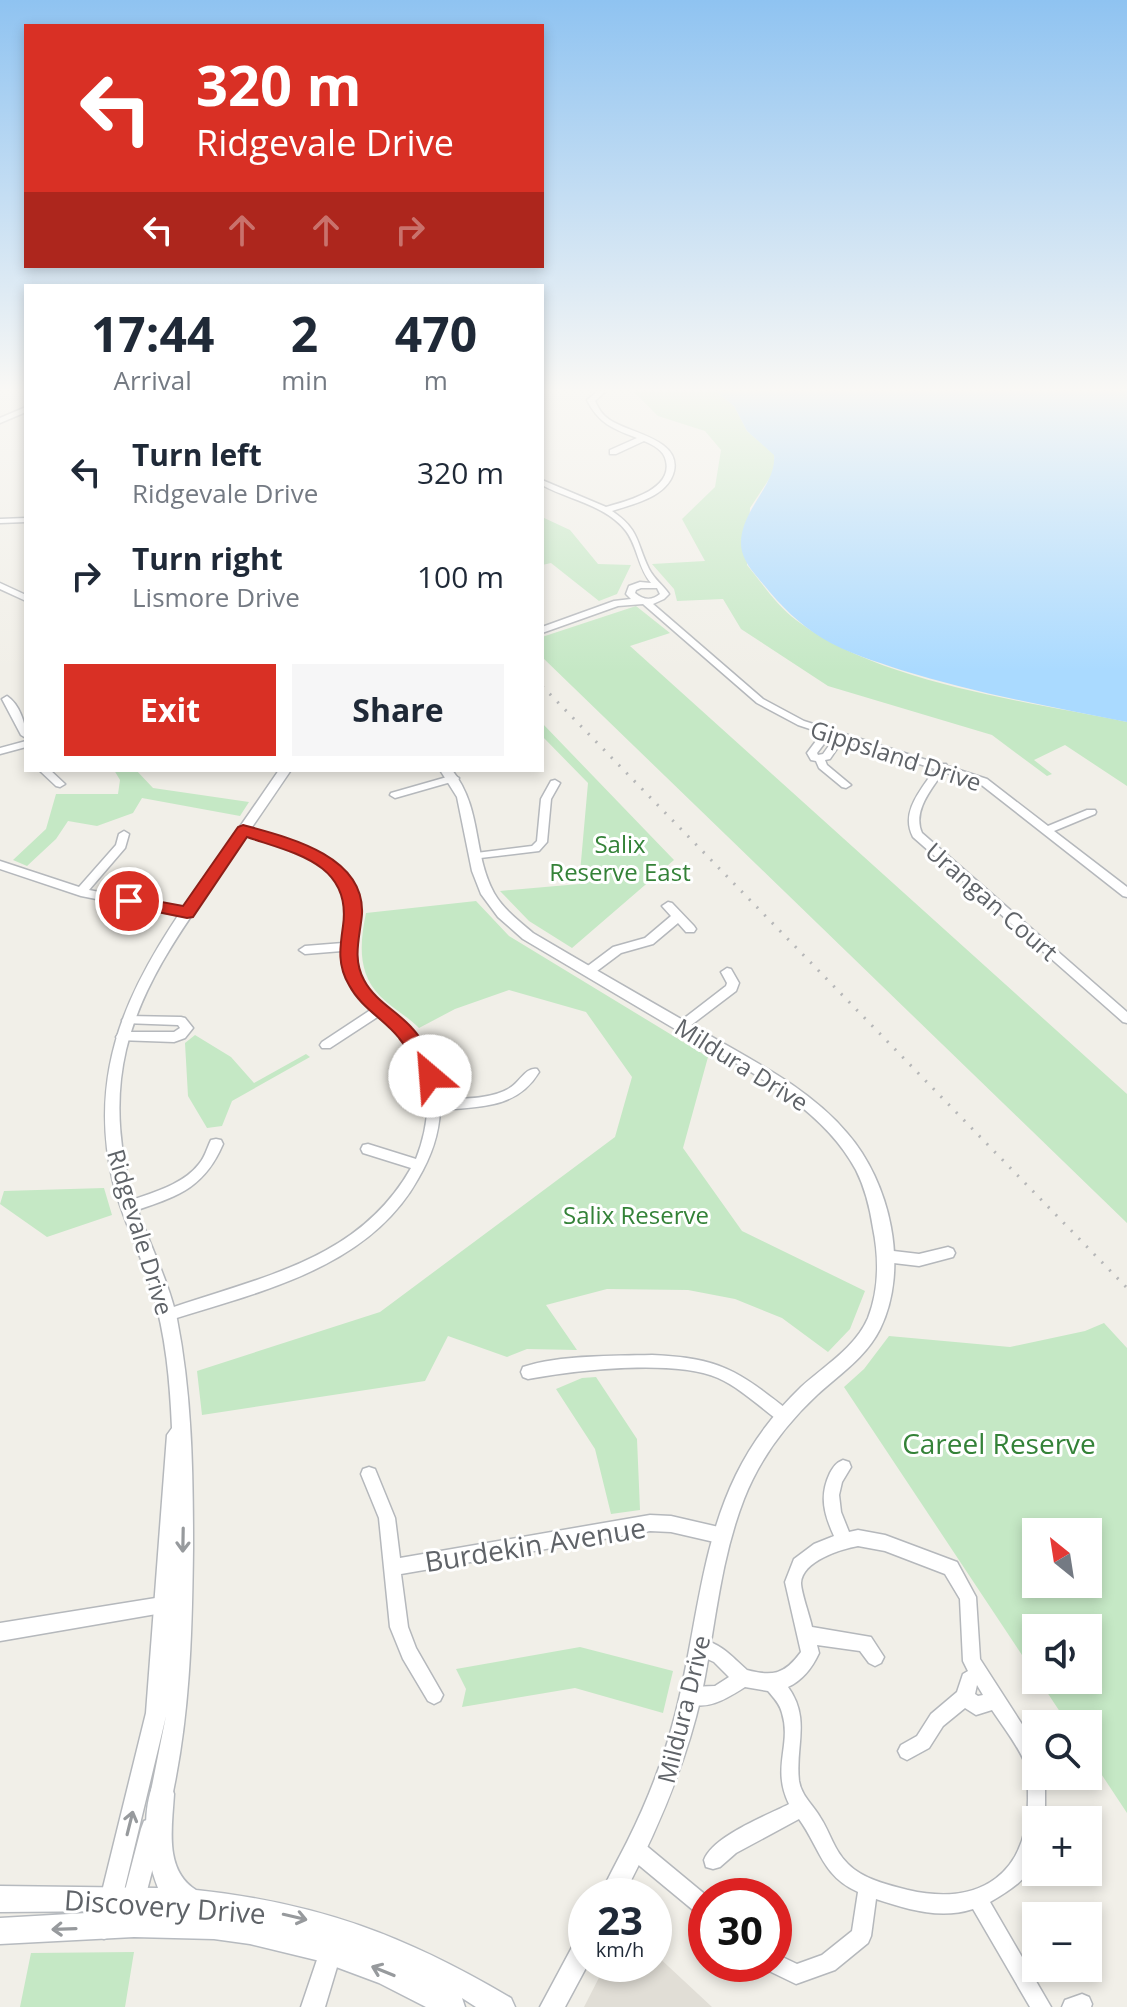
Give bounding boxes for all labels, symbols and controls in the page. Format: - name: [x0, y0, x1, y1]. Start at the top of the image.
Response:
- text: 320 m: [196, 46, 362, 122]
- icon: left: [64, 56, 168, 160]
- text: Ridgevale Drive: [196, 118, 454, 167]
- icon: left: [136, 208, 180, 252]
- icon: ahead: [220, 208, 264, 252]
- icon: ahead: [304, 208, 348, 252]
- icon: right: [388, 208, 432, 252]
- text: 17:44: [91, 301, 214, 366]
- text: 2: [291, 301, 318, 366]
- text: 470: [395, 301, 477, 366]
- text: Arrival: [113, 362, 192, 398]
- text: min: [281, 362, 328, 398]
- text: m: [424, 362, 448, 398]
- text: Turn left: [132, 434, 262, 475]
- icon: left: [64, 450, 108, 494]
- text: 320 m: [417, 452, 504, 493]
- text: Ridgevale Drive: [132, 475, 318, 511]
- text: Turn right: [132, 538, 283, 579]
- icon: right: [64, 554, 108, 598]
- text: 100 m: [417, 556, 504, 597]
- text: Lismore Drive: [132, 579, 300, 615]
- button: Exit: [64, 664, 276, 756]
- button: Share: [292, 664, 504, 756]
- street label: Gippsland Drive: [806, 712, 986, 798]
- park label: Salix Reserve East: [549, 827, 691, 888]
- street label: Urangan Court: [919, 834, 1065, 968]
- pin: [95, 867, 163, 935]
- icon: arrive: [107, 879, 151, 923]
- street label: Mildura Drive: [669, 1010, 815, 1118]
- position arrow: [388, 1034, 472, 1118]
- street label: Ridgevale Drive: [100, 1145, 182, 1319]
- park label: Salix Reserve: [563, 1198, 709, 1231]
- park label: Careel Reserve: [902, 1424, 1096, 1462]
- street label: Burdekin Avenue: [422, 1508, 648, 1580]
- north arrow: [1022, 1518, 1102, 1598]
- map controls: [1022, 1518, 1102, 1982]
- one-way arrow: [176, 1526, 191, 1553]
- button: sound: [1022, 1614, 1102, 1694]
- street label: Mildura Drive: [649, 1632, 717, 1786]
- button: search: [1022, 1710, 1102, 1790]
- button: +: [1022, 1806, 1102, 1886]
- one-way arrow: [124, 1810, 139, 1836]
- speed limit sign: 30: [688, 1878, 792, 1982]
- street label: Discovery Drive: [63, 1880, 267, 1932]
- text: 23: [597, 1892, 643, 1947]
- button: −: [1022, 1902, 1102, 1982]
- one-way arrow: [281, 1911, 307, 1926]
- one-way arrow: [51, 1921, 78, 1936]
- text: km/h: [596, 1936, 644, 1963]
- one-way arrow: [371, 1963, 396, 1977]

